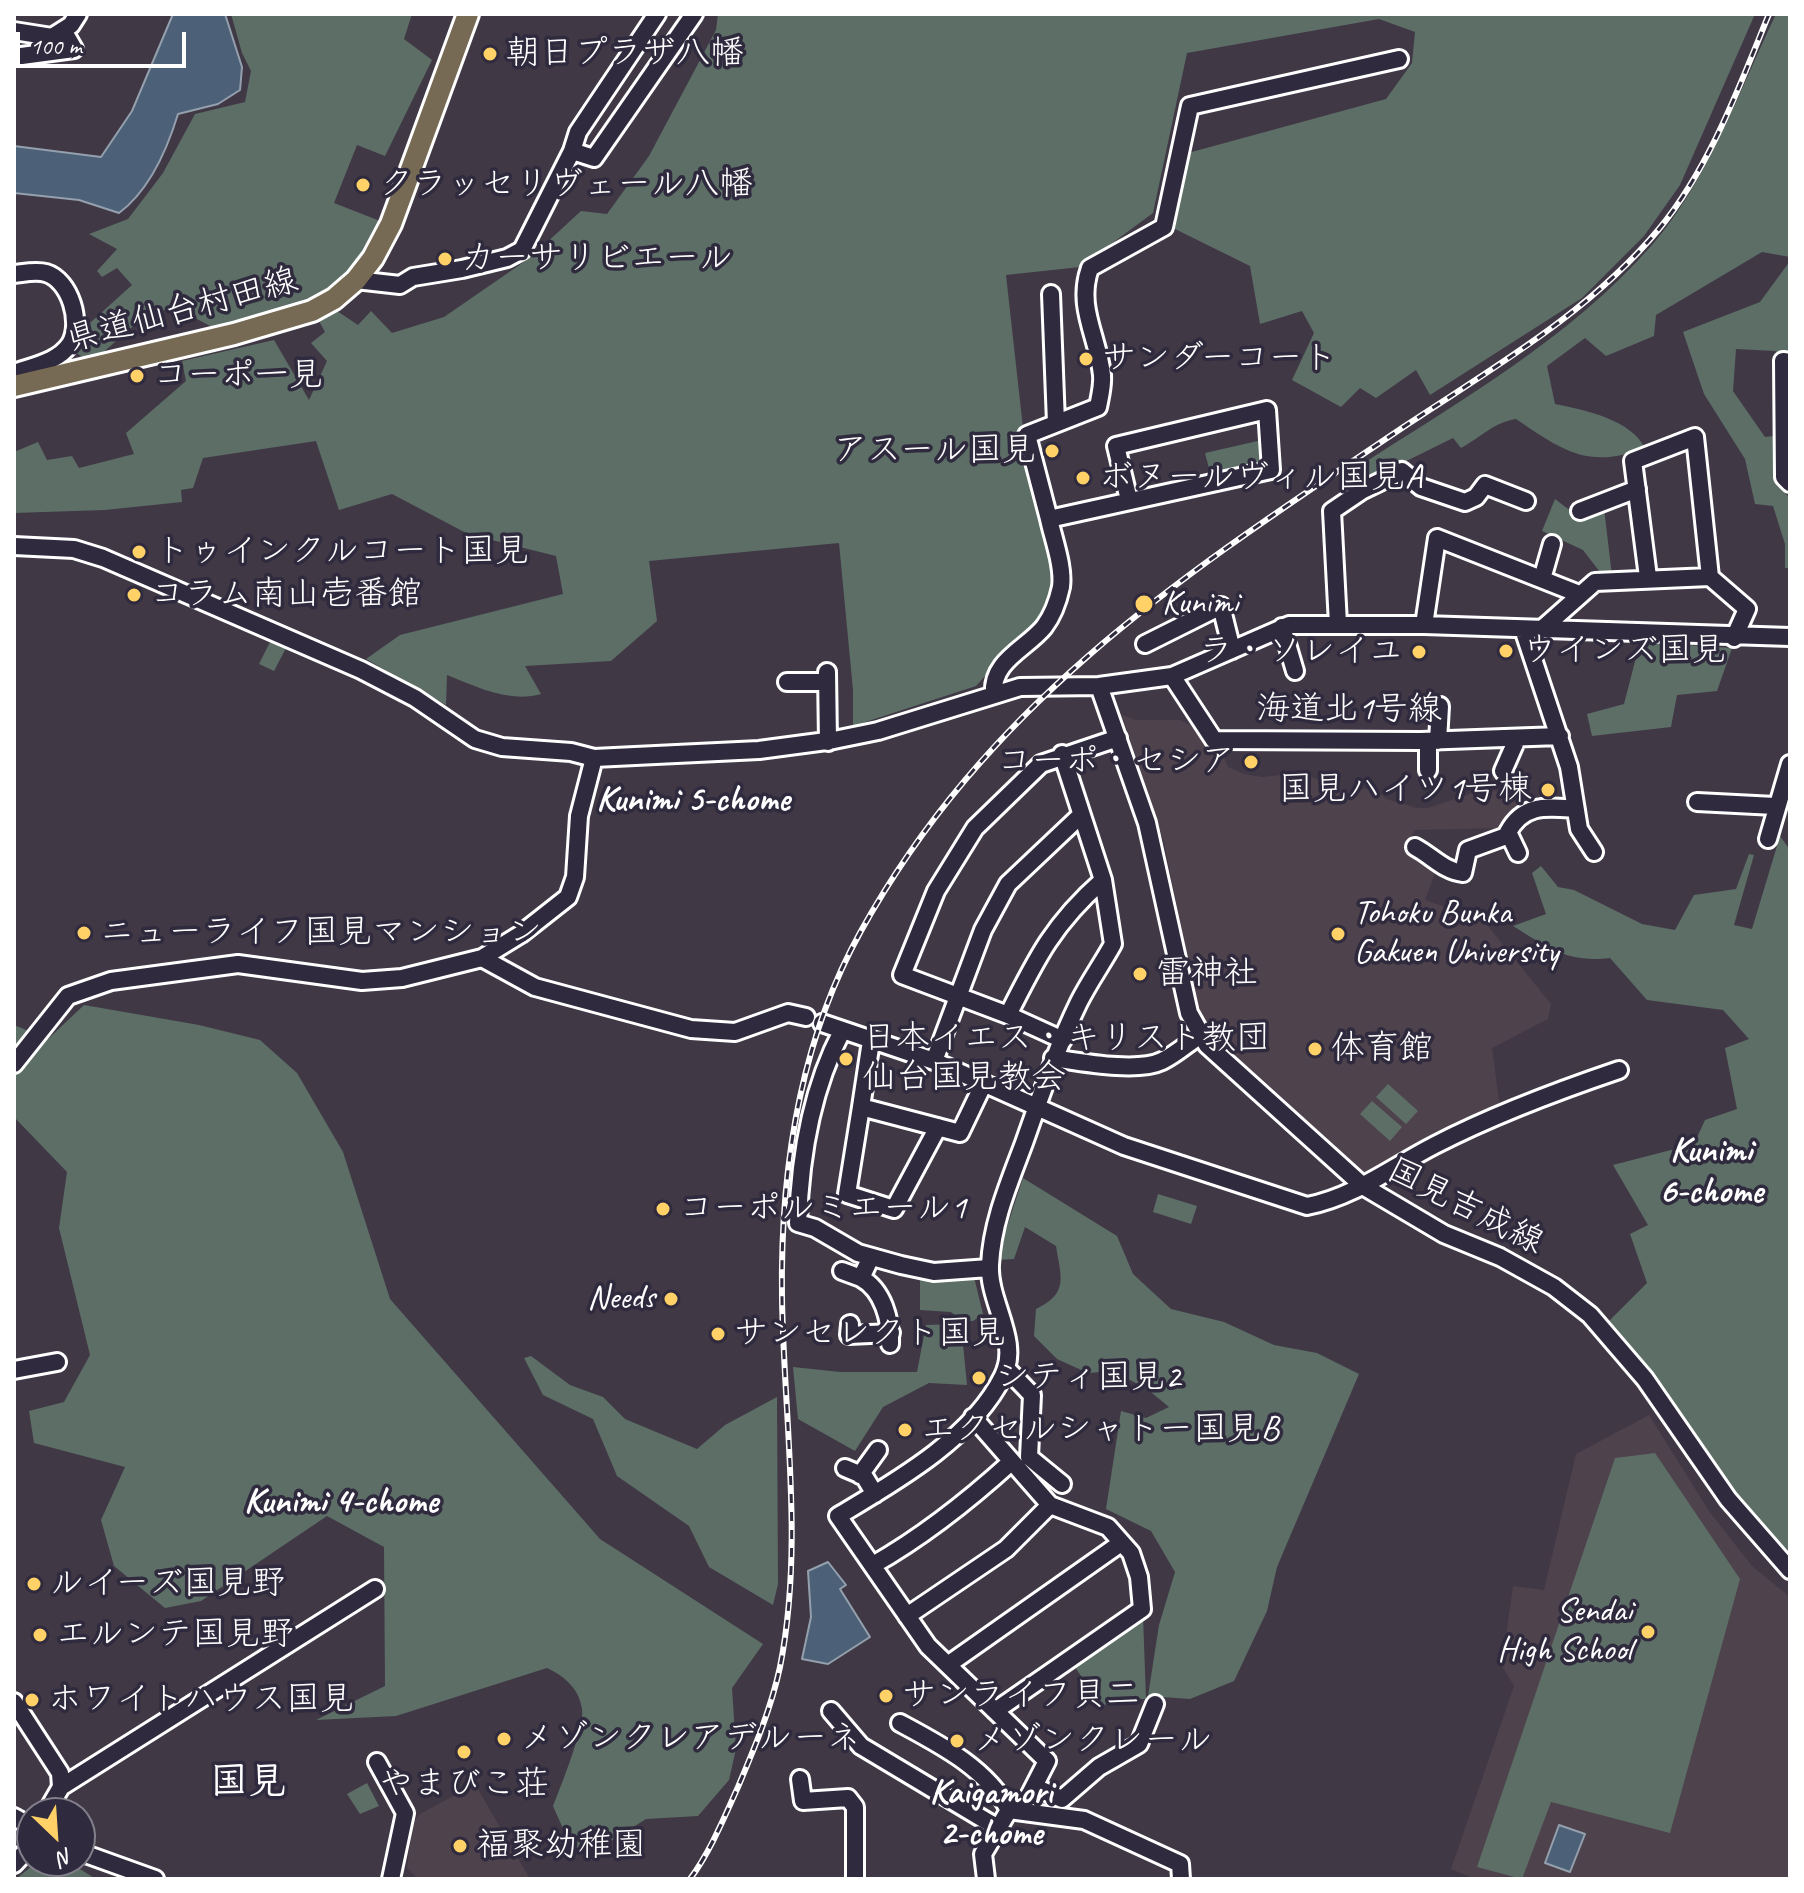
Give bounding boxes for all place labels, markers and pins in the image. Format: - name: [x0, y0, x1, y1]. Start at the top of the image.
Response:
- place label: 朝日プラザ八幡: [506, 34, 744, 74]
- marker: 朝日プラザ八幡: [481, 45, 499, 63]
- place label: クラッセリヴェール八幡: [379, 165, 753, 205]
- marker: クラッセリヴェール八幡: [354, 176, 372, 194]
- place label: カーサリビエール: [461, 239, 733, 279]
- marker: カーサリビエール: [436, 250, 454, 268]
- place label: サンダーコート: [1102, 339, 1337, 379]
- marker: サンダーコート: [1077, 350, 1095, 368]
- place label: コーポ一見: [153, 356, 323, 396]
- marker: コーポ一見: [128, 367, 146, 385]
- place label: アスール国見: [833, 431, 1036, 471]
- marker: アスール国見: [1043, 442, 1061, 460]
- place label: ボヌールヴィル国見A: [1099, 458, 1422, 498]
- marker: ボヌールヴィル国見A: [1074, 469, 1092, 487]
- place label: トゥインクルコート国見: [155, 532, 529, 572]
- marker: トゥインクルコート国見: [130, 543, 148, 561]
- place label: コラム南山壱番館: [150, 575, 422, 615]
- place label: Kunimi: [1162, 584, 1238, 624]
- marker: コラム南山壱番館: [125, 586, 143, 604]
- marker: Kunimi: [1133, 593, 1155, 615]
- place label: ウインズ国見: [1522, 631, 1726, 671]
- place label: ラ・ソレイユ: [1199, 632, 1403, 672]
- marker: ウインズ国見: [1497, 642, 1515, 660]
- marker: ラ・ソレイユ: [1410, 643, 1428, 661]
- place label: コーポ・セシア: [997, 742, 1235, 782]
- marker: コーポ・セシア: [1242, 753, 1260, 771]
- place label: 国見ハイツ1号棟: [1279, 770, 1532, 810]
- marker: 国見ハイツ1号棟: [1539, 781, 1557, 799]
- place label: Tohoku Bunka Gakuen University: [1354, 894, 1558, 974]
- place label: ニューライフ国見マンション: [100, 913, 542, 953]
- marker: ニューライフ国見マンション: [75, 924, 93, 942]
- marker: Tohoku Bunka Gakuen University: [1329, 925, 1347, 943]
- place label: 雷神社: [1156, 954, 1258, 994]
- marker: 雷神社: [1131, 965, 1149, 983]
- place label: 日本イエス・キリスト教団 仙台国見教会: [862, 1019, 1270, 1098]
- place label: 体育館: [1331, 1029, 1433, 1069]
- marker: 体育館: [1306, 1040, 1324, 1058]
- marker: 日本イエス・キリスト教団 仙台国見教会: [837, 1050, 855, 1068]
- place label: コーポルミエール1: [679, 1189, 966, 1229]
- marker: コーポルミエール1: [654, 1200, 672, 1218]
- place label: Needs: [587, 1279, 655, 1319]
- marker: Needs: [662, 1290, 680, 1308]
- place label: サンセレクト国見: [734, 1314, 1006, 1354]
- marker: サンセレクト国見: [709, 1325, 727, 1343]
- place label: シティ国見2: [995, 1358, 1180, 1398]
- marker: シティ国見2: [970, 1369, 988, 1387]
- place label: エクセルシャトー国見B: [921, 1410, 1279, 1450]
- marker: エクセルシャトー国見B: [896, 1421, 914, 1439]
- place label: ルイーズ国見野: [50, 1564, 285, 1604]
- marker: ルイーズ国見野: [25, 1575, 43, 1593]
- place label: Sendai High School: [1497, 1592, 1632, 1672]
- place label: エルンテ国見野: [56, 1615, 294, 1655]
- marker: Sendai High School: [1639, 1623, 1657, 1641]
- marker: エルンテ国見野: [31, 1626, 49, 1644]
- place label: サンライフ貝二: [902, 1676, 1140, 1716]
- place label: ホワイトハウス国見: [48, 1680, 354, 1720]
- marker: サンライフ貝二: [877, 1687, 895, 1705]
- marker: ホワイトハウス国見: [23, 1691, 41, 1709]
- place label: メゾンクレアデルーネ: [520, 1719, 861, 1759]
- place label: メゾンクレール: [973, 1721, 1212, 1761]
- marker: メゾンクレアデルーネ: [495, 1730, 513, 1748]
- marker: メゾンクレール: [948, 1732, 966, 1750]
- marker: やまびこ荘: [455, 1743, 473, 1761]
- place label: やまびこ荘: [379, 1765, 549, 1805]
- place label: 福聚幼稚園: [476, 1826, 646, 1866]
- marker: 福聚幼稚園: [451, 1837, 469, 1855]

